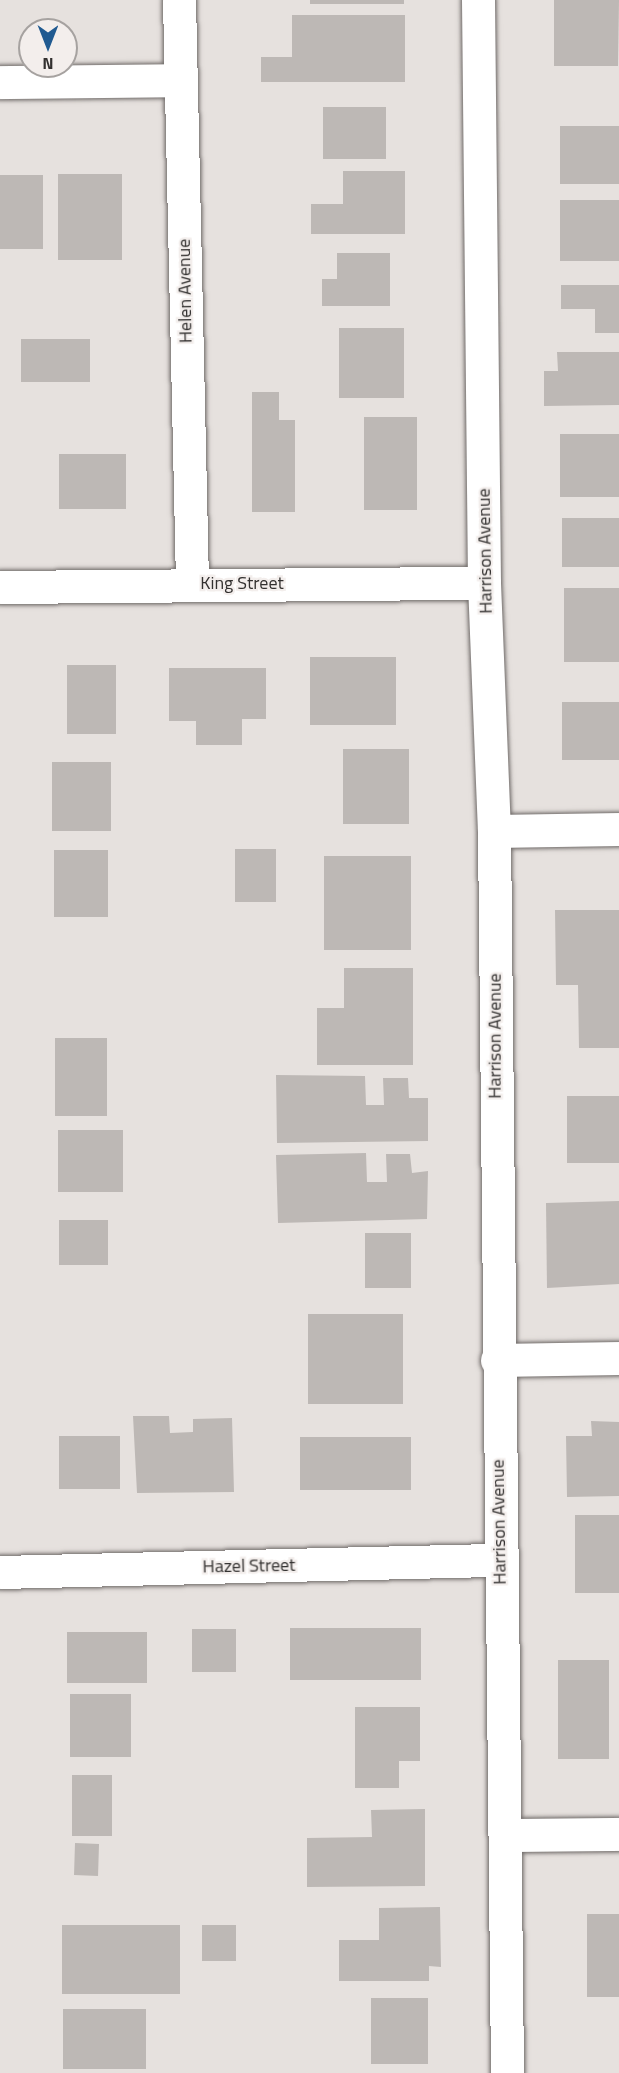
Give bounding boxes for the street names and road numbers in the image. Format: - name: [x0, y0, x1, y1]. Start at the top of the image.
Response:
- street label: Helen Avenue: [173, 239, 197, 343]
- street label: Harrison Avenue: [473, 488, 497, 614]
- street label: King Street: [200, 572, 284, 594]
- street label: Harrison Avenue: [484, 973, 506, 1099]
- street label: Harrison Avenue: [487, 1459, 511, 1585]
- street label: Hazel Street: [202, 1554, 296, 1578]

